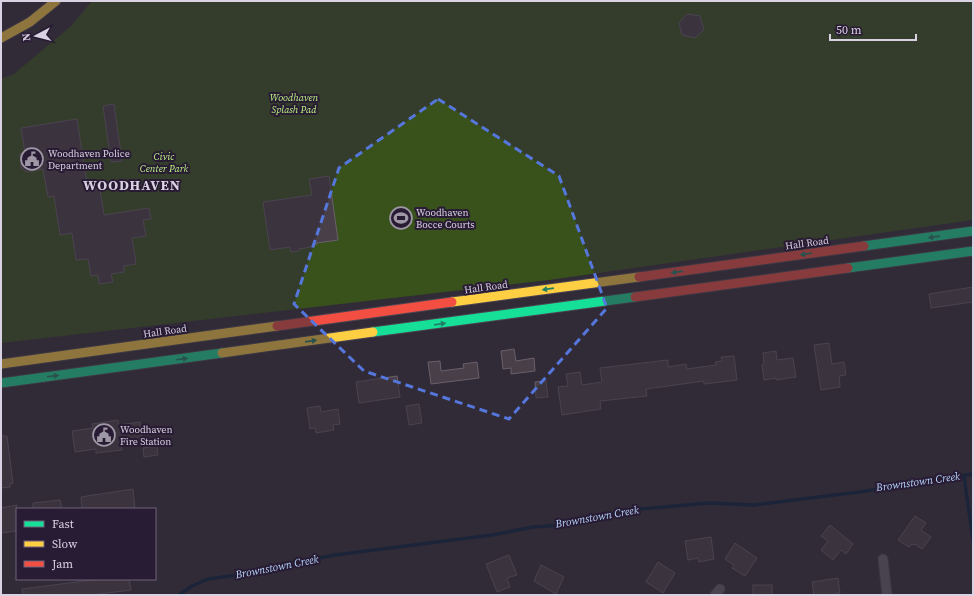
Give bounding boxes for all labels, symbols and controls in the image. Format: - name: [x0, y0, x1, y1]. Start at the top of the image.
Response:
- north arrow: [16, 16, 56, 56]
- scale bar: [830, 16, 916, 42]
- text: 50 m: [836, 22, 862, 38]
- text: N: [19, 32, 35, 42]
- park label: Woodhaven Splash Pad: [270, 91, 319, 116]
- public building icon: Woodhaven Police Department: [19, 146, 45, 172]
- place label: Woodhaven Police Department: [48, 147, 130, 172]
- park label: Civic Center Park: [140, 150, 189, 175]
- district label: WOODHAVEN: [83, 175, 181, 195]
- sports icon: Woodhaven Bocce Courts: [388, 205, 414, 231]
- place label: Woodhaven Bocce Courts: [416, 206, 475, 231]
- street label: Hall Road: [784, 233, 830, 252]
- one-way arrow: [928, 234, 940, 240]
- one-way arrow: [799, 251, 812, 257]
- one-way arrow: [671, 269, 683, 275]
- street label: Hall Road: [463, 277, 509, 296]
- one-way arrow: [542, 286, 554, 292]
- street label: Hall Road: [142, 321, 188, 340]
- one-way arrow: [434, 321, 446, 327]
- one-way arrow: [305, 338, 317, 344]
- one-way arrow: [176, 356, 188, 362]
- one-way arrow: [47, 373, 60, 379]
- public building icon: Woodhaven Fire Station: [91, 422, 117, 448]
- place label: Woodhaven Fire Station: [120, 423, 172, 448]
- water label: Brownstown Creek: [874, 469, 962, 495]
- water label: Brownstown Creek: [553, 502, 641, 532]
- legend: [16, 508, 156, 580]
- text: Fast: [52, 516, 74, 532]
- text: Slow: [52, 536, 78, 552]
- water label: Brownstown Creek: [233, 551, 321, 583]
- text: Jam: [51, 556, 73, 572]

